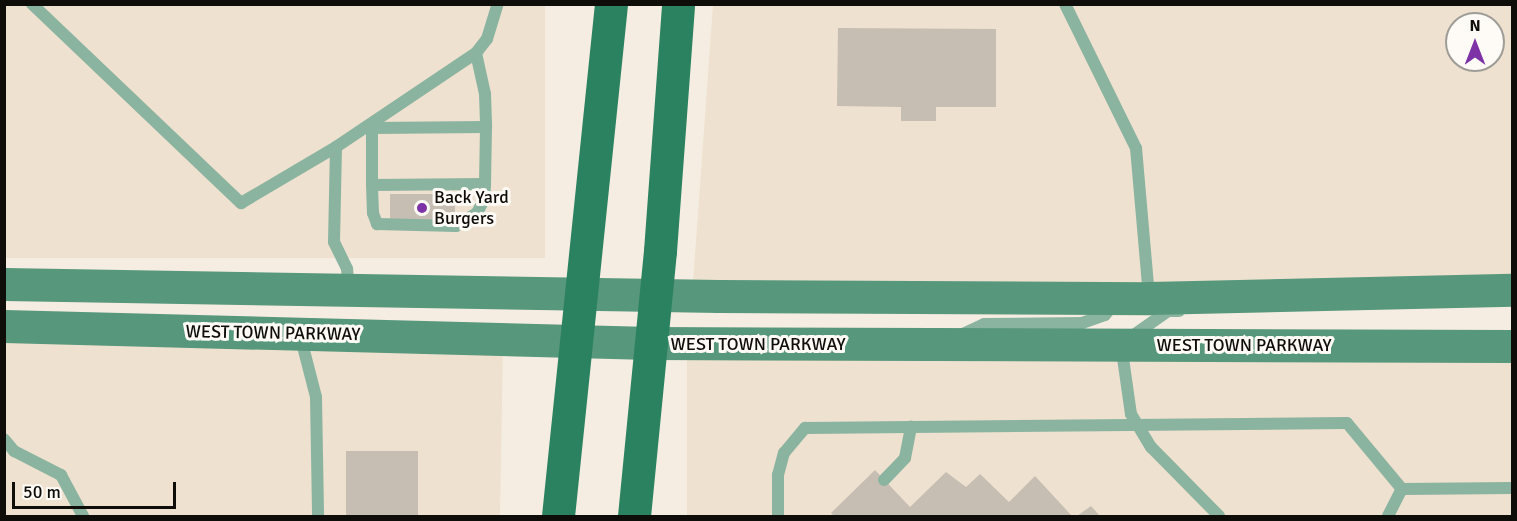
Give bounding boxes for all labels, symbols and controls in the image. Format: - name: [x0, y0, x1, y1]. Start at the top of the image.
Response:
- north arrow: [1445, 12, 1505, 72]
- text: N: [1469, 16, 1481, 36]
- place label: Back Yard Burgers: [434, 187, 509, 230]
- marker: Back Yard Burgers: [415, 201, 429, 215]
- street label: WEST TOWN PARKWAY: [185, 321, 361, 345]
- street label: WEST TOWN PARKWAY: [670, 333, 846, 355]
- street label: WEST TOWN PARKWAY: [1156, 334, 1332, 356]
- scale bar: [15, 470, 178, 508]
- text: 50 m: [23, 481, 61, 503]

